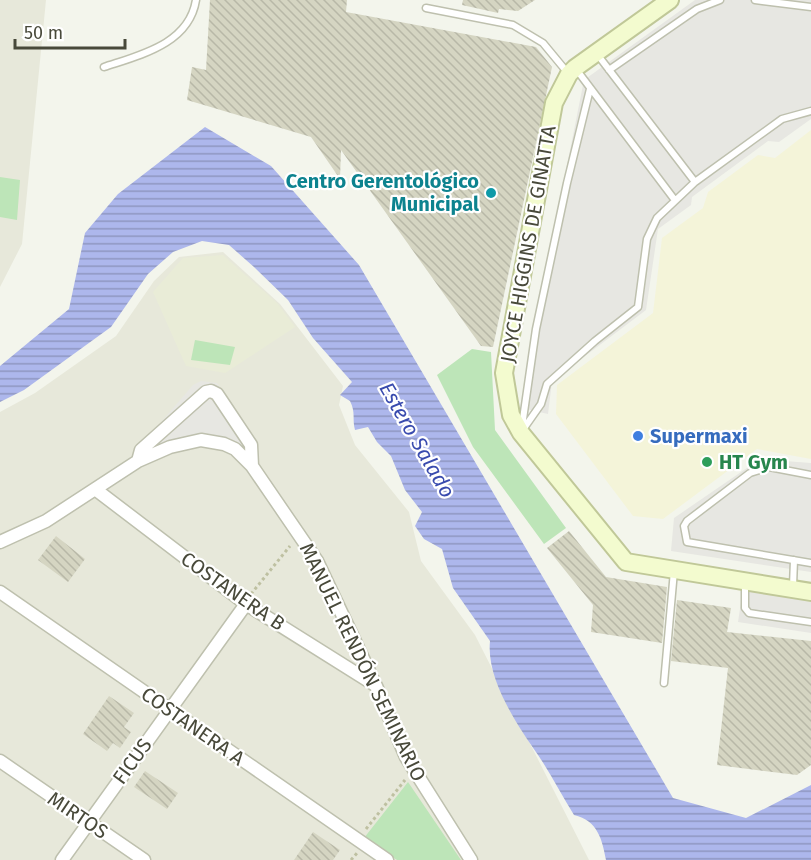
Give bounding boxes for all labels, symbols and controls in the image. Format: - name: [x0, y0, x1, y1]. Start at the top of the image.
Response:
- scale bar: [15, 12, 124, 50]
- text: 50 m: [24, 22, 63, 44]
- street label: JOYCE HIGGINS DE GINATTA: [495, 123, 561, 364]
- place label: Centro Gerentológico Municipal: [286, 169, 479, 216]
- marker: Centro Gerentológico Municipal: [484, 186, 498, 200]
- water label: Estero Salado: [373, 378, 461, 502]
- place label: Supermaxi: [650, 424, 748, 448]
- marker: Supermaxi: [631, 429, 645, 443]
- place label: HT Gym: [719, 450, 788, 474]
- marker: HT Gym: [700, 455, 714, 469]
- street label: MANUEL RENDÓN SEMINARIO: [295, 539, 431, 785]
- street label: COSTANERA B: [176, 546, 290, 636]
- street label: COSTANERA A: [137, 682, 250, 771]
- street label: FICUS: [107, 733, 157, 789]
- street label: MIRTOS: [43, 786, 113, 844]

